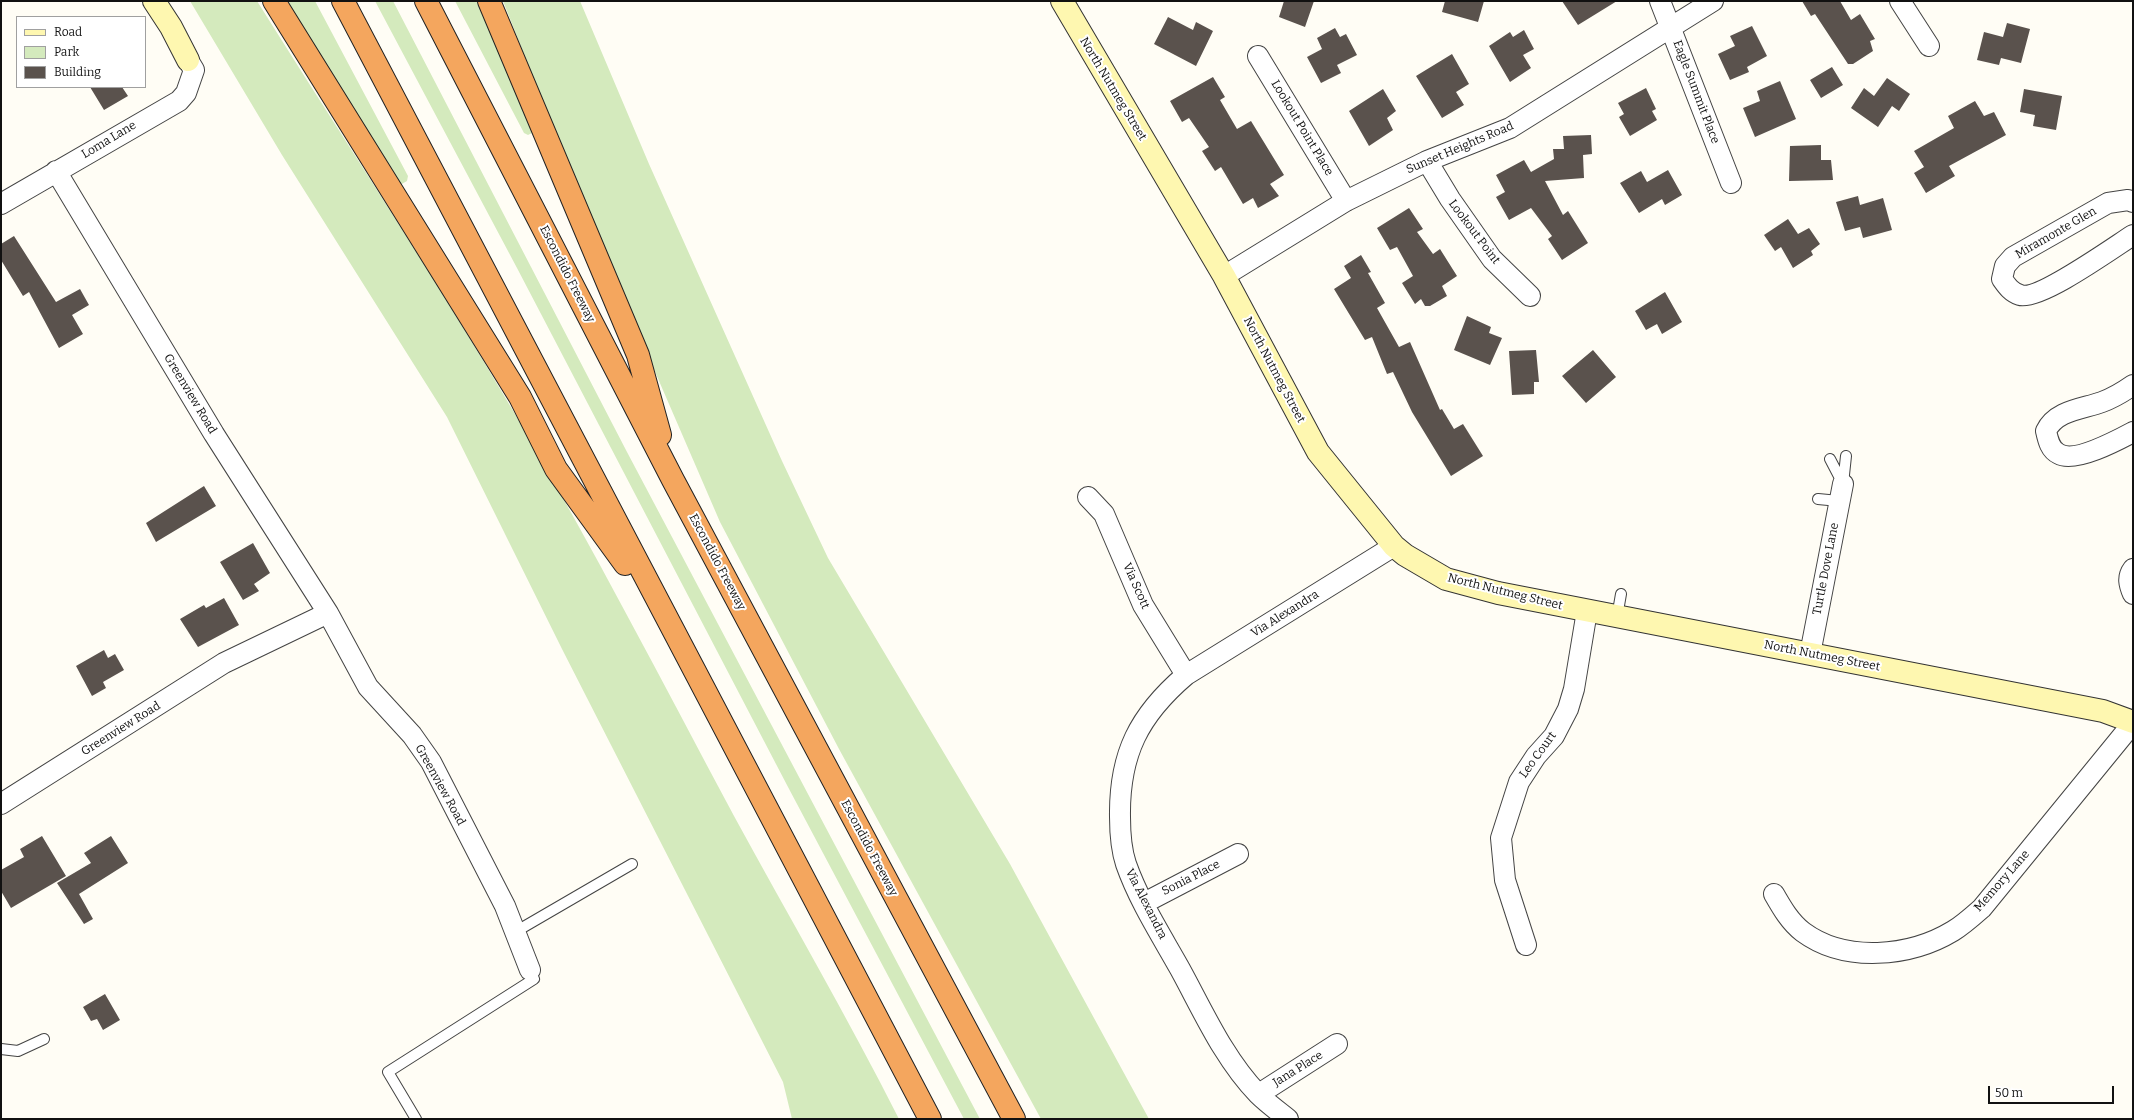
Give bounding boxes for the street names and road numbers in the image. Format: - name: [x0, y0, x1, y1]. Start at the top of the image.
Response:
- street label: North Nutmeg Street: [1076, 35, 1150, 143]
- street label: Eagle Summit Place: [1670, 38, 1722, 146]
- street label: Lookout Point Place: [1268, 78, 1336, 178]
- street label: Loma Lane: [79, 118, 139, 162]
- street label: Sunset Heights Road: [1404, 119, 1516, 177]
- street label: Lookout Point: [1445, 197, 1503, 267]
- street label: Miramonte Glen: [2013, 204, 2099, 262]
- street label: Escondido Freeway: [536, 223, 598, 325]
- street label: North Nutmeg Street: [1240, 315, 1308, 425]
- street label: Greenview Road: [160, 351, 220, 437]
- street label: Escondido Freeway: [686, 511, 748, 613]
- street label: Turtle Dove Lane: [1810, 522, 1842, 616]
- street label: Via Scott: [1120, 561, 1152, 611]
- street label: North Nutmeg Street: [1446, 571, 1564, 613]
- street label: Via Alexandra: [1248, 587, 1322, 641]
- street label: North Nutmeg Street: [1763, 638, 1881, 674]
- street label: Greenview Road: [79, 699, 163, 759]
- street label: Leo Court: [1516, 729, 1560, 781]
- street label: Greenview Road: [412, 742, 468, 828]
- street label: Escondido Freeway: [838, 797, 900, 899]
- street label: Memory Lane: [1971, 847, 2033, 915]
- street label: Sonia Place: [1160, 857, 1222, 899]
- street label: Via Alexandra: [1122, 866, 1170, 942]
- street label: Jana Place: [1270, 1048, 1326, 1090]

